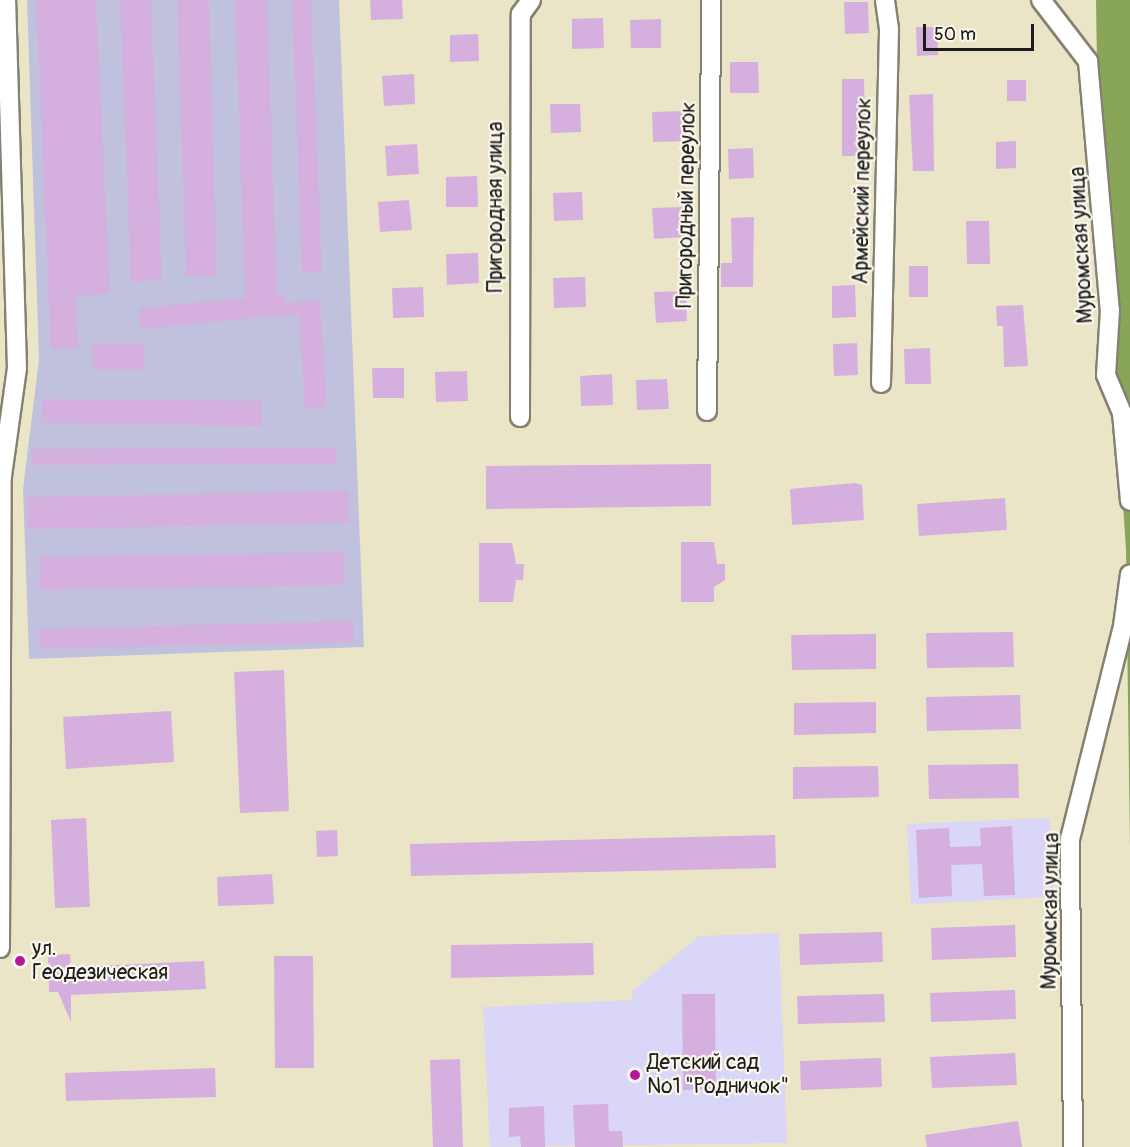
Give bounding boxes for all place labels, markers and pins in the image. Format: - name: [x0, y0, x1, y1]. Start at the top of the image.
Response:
- place label: ул. Геодезическая: [32, 936, 168, 986]
- marker: ул. Геодезическая: [13, 954, 27, 968]
- place label: Детский сад №1 "Родничок": [647, 1050, 789, 1100]
- marker: Детский сад №1 "Родничок": [628, 1068, 642, 1082]

